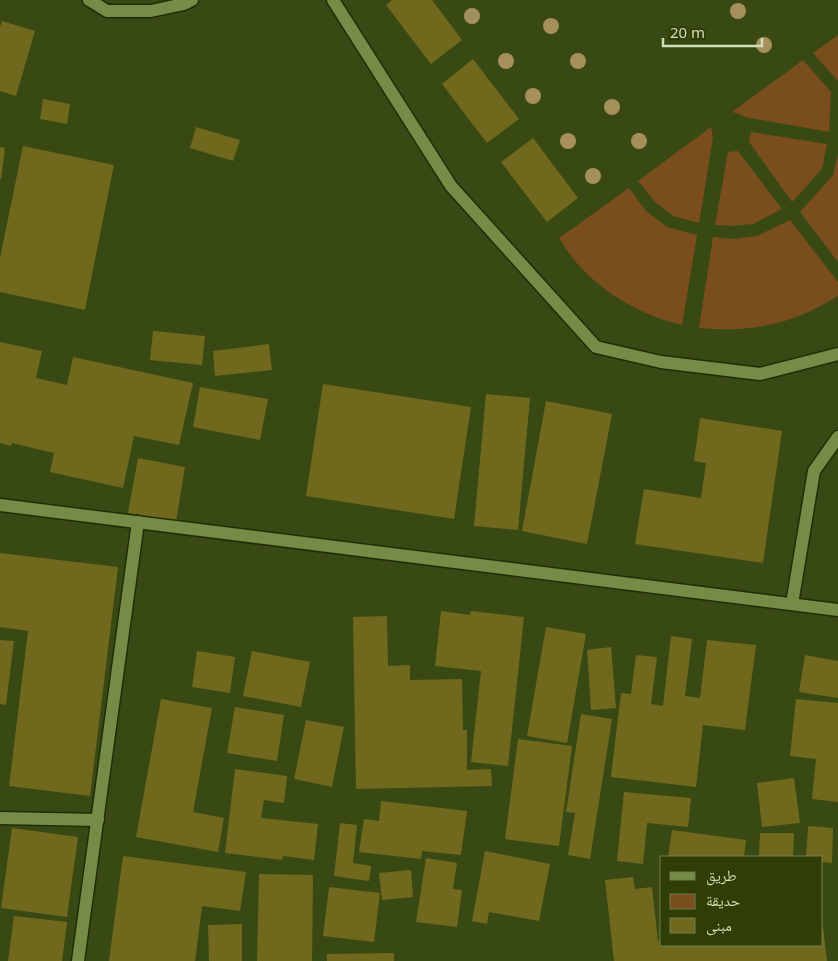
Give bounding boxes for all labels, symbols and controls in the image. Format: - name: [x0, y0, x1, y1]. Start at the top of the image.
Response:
- scale bar: [663, 15, 762, 47]
- text: 20 m: [670, 22, 705, 42]
- legend: [660, 856, 823, 946]
- text: طريق: [706, 865, 737, 886]
- text: حديقة: [706, 890, 741, 910]
- text: مبنى: [706, 915, 732, 936]

